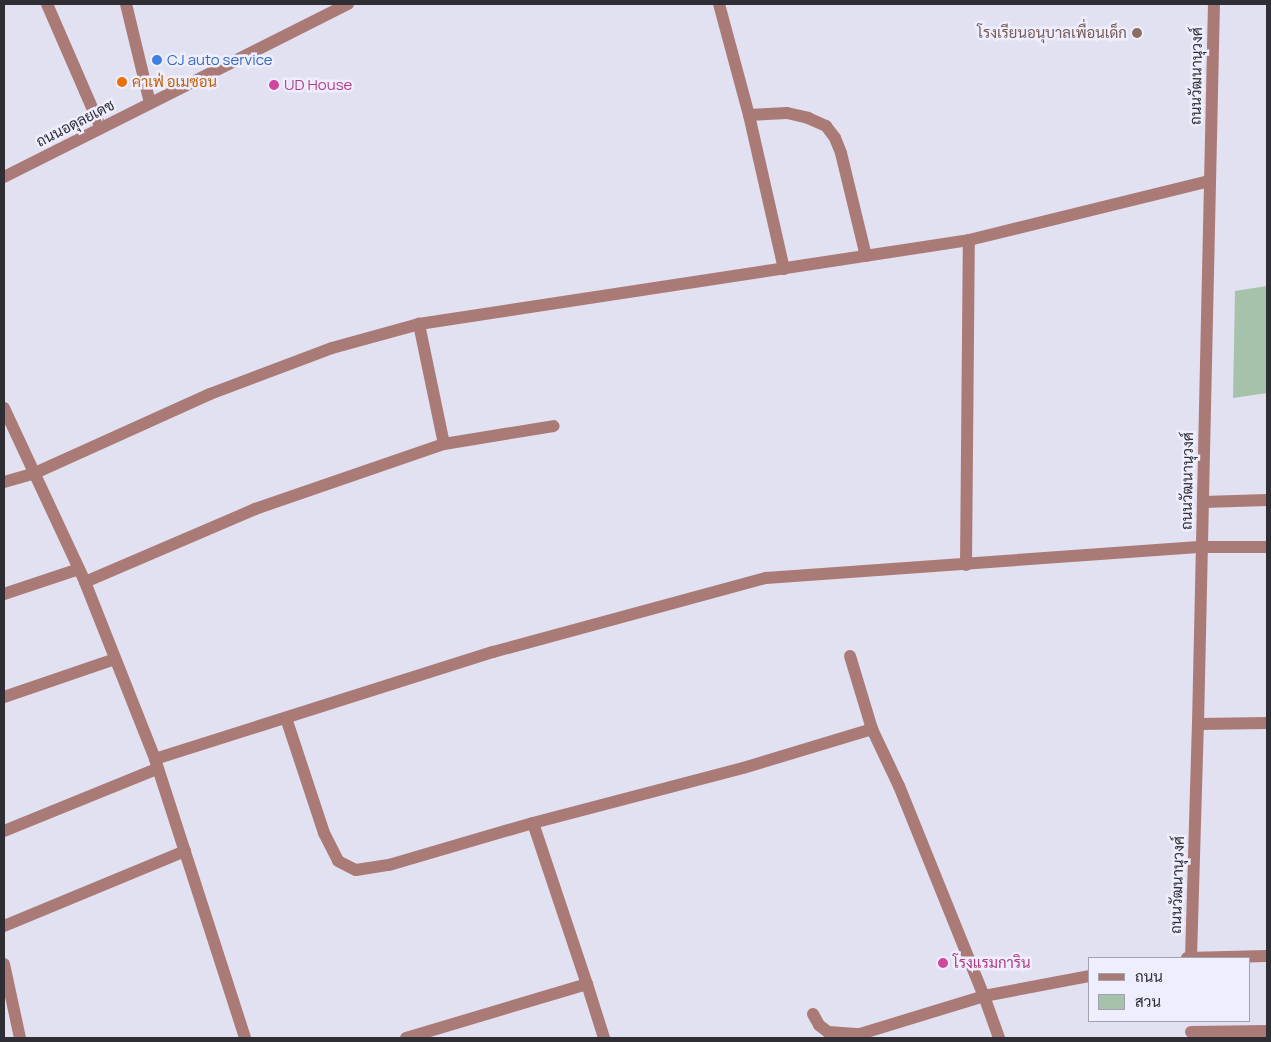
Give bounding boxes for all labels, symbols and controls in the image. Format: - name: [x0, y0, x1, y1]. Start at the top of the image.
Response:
- place label: โรงเรียนอนุบาลเพื่อนเด็ก: [977, 24, 1127, 42]
- marker: โรงเรียนอนุบาลเพื่อนเด็ก: [1131, 27, 1143, 39]
- street label: ถนนวัฒนานุวงศ์: [1186, 27, 1206, 125]
- place label: CJ auto service: [167, 51, 273, 69]
- marker: CJ auto service: [151, 54, 163, 66]
- place label: คาเฟ่ อเมซอน: [132, 73, 217, 91]
- marker: คาเฟ่ อเมซอน: [116, 76, 128, 88]
- place label: UD House: [284, 76, 352, 94]
- marker: UD House: [268, 79, 280, 91]
- street label: ถนนอดุลยเดช: [33, 96, 117, 150]
- street label: ถนนวัฒนานุวงศ์: [1177, 432, 1197, 530]
- street label: ถนนวัฒนานุวงศ์: [1166, 836, 1188, 934]
- place label: โรงแรมการิน: [953, 954, 1031, 972]
- marker: โรงแรมการิน: [937, 957, 949, 969]
- legend: [1088, 957, 1251, 1022]
- text: ถนน: [1135, 966, 1163, 987]
- text: สวน: [1135, 991, 1161, 1012]

